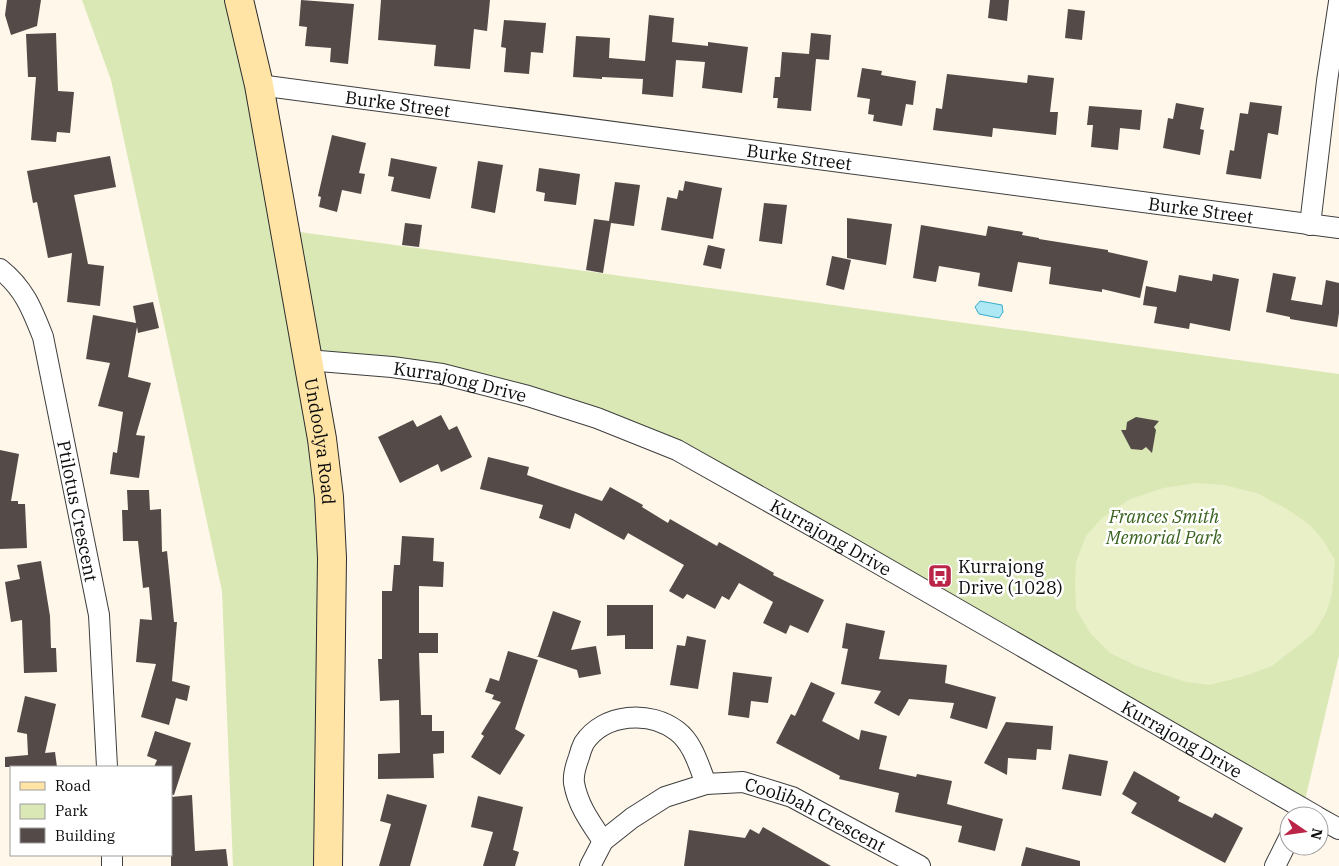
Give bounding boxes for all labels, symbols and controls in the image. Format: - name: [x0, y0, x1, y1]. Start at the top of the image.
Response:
- street label: Burke Street: [344, 85, 452, 122]
- street label: Burke Street: [745, 138, 853, 175]
- street label: Burke Street: [1147, 191, 1255, 228]
- street label: Kurrajong Drive: [392, 356, 529, 407]
- street label: Undoolya Road: [300, 376, 341, 505]
- street label: Ptilotus Crescent: [53, 438, 104, 584]
- street label: Kurrajong Drive: [766, 493, 896, 580]
- park label: Frances Smith Memorial Park: [1105, 505, 1222, 549]
- place label: Kurrajong Drive (1028): [958, 555, 1063, 599]
- bus stop icon: Kurrajong Drive (1028): [927, 563, 953, 589]
- street label: Kurrajong Drive: [1118, 695, 1247, 783]
- legend: [10, 766, 172, 856]
- street label: Coolibah Crescent: [742, 772, 890, 857]
- text: Road: [55, 776, 91, 795]
- text: Park: [55, 801, 88, 820]
- north arrow: [1279, 806, 1329, 856]
- text: Building: [55, 826, 115, 845]
- text: N: [1307, 827, 1327, 841]

